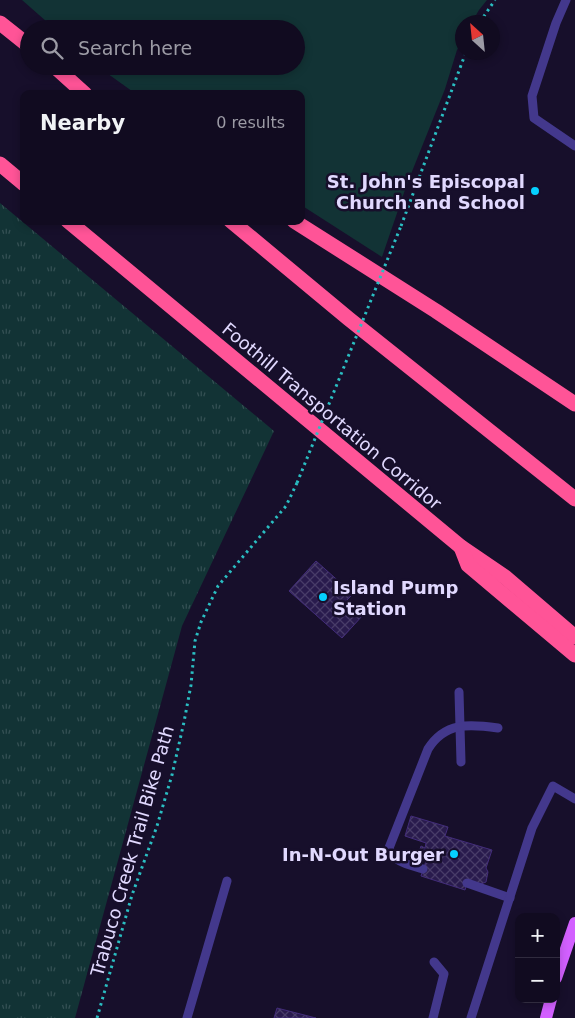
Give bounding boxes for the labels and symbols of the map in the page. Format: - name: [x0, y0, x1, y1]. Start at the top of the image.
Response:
- north arrow: [455, 15, 500, 60]
- place label: St. John's Episcopal Church and School: [327, 171, 525, 213]
- marker: St. John's Episcopal Church and School: [529, 185, 541, 197]
- street label: Foothill Transportation Corridor: [218, 318, 446, 514]
- place label: Island Pump Station: [333, 577, 458, 619]
- marker: Island Pump Station: [317, 591, 329, 603]
- street label: Trabuco Creek Trail Bike Path: [86, 723, 178, 980]
- place label: In-N-Out Burger: [282, 844, 444, 865]
- marker: In-N-Out Burger: [448, 848, 460, 860]

